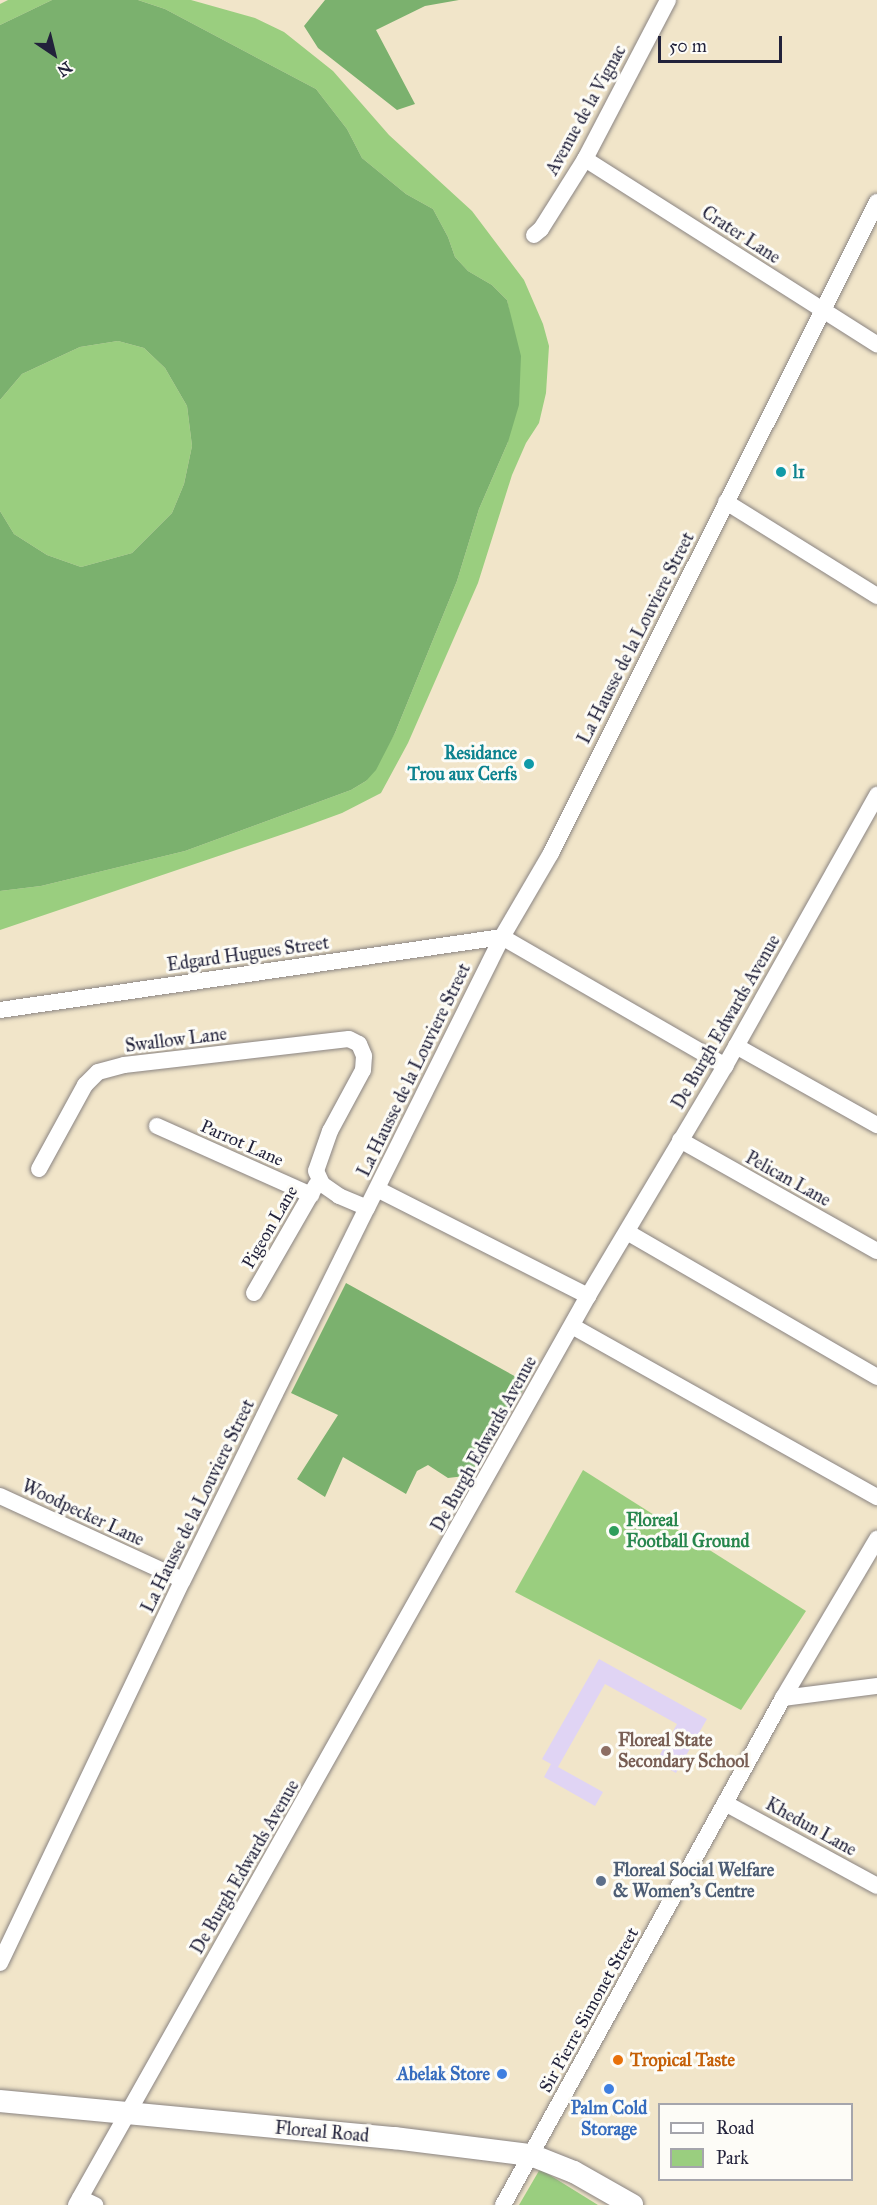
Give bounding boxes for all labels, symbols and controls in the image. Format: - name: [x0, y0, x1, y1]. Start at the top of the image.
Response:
- north arrow: [24, 24, 84, 84]
- scale bar: [661, 24, 786, 62]
- text: 50 m: [669, 35, 707, 57]
- street label: Avenue de la Vignac: [541, 41, 631, 179]
- text: N: [54, 57, 76, 81]
- street label: Crater Lane: [698, 202, 784, 268]
- place label: l1: [793, 461, 805, 483]
- marker: l1: [774, 465, 788, 479]
- street label: La Hausse de la Louviere Street: [573, 529, 699, 747]
- place label: Residance Trou aux Cerfs: [408, 743, 517, 786]
- marker: Residance Trou aux Cerfs: [522, 757, 536, 771]
- street label: De Burgh Edwards Avenue: [667, 931, 785, 1113]
- street label: Edgard Hugues Street: [166, 932, 330, 976]
- street label: La Hausse de la Louviere Street: [353, 960, 475, 1180]
- street label: Swallow Lane: [124, 1023, 228, 1057]
- street label: Parrot Lane: [197, 1115, 287, 1171]
- street label: Pelican Lane: [742, 1147, 834, 1211]
- street label: Pigeon Lane: [238, 1182, 302, 1272]
- street label: De Burgh Edwards Avenue: [427, 1352, 541, 1536]
- street label: La Hausse de la Louviere Street: [137, 1396, 259, 1616]
- street label: Woodpecker Lane: [18, 1475, 148, 1551]
- place label: Floreal Football Ground: [626, 1510, 749, 1552]
- marker: Floreal Football Ground: [607, 1524, 621, 1538]
- place label: Floreal State Secondary School: [618, 1730, 749, 1772]
- marker: Floreal State Secondary School: [599, 1744, 613, 1758]
- street label: De Burgh Edwards Avenue: [186, 1776, 304, 1958]
- street label: Khedun Lane: [762, 1793, 860, 1861]
- place label: Floreal Social Welfare & Women's Centre: [613, 1860, 774, 1902]
- marker: Floreal Social Welfare & Women's Centre: [594, 1874, 608, 1888]
- street label: Sir Pierre Simonet Street: [535, 1924, 643, 2096]
- place label: Tropical Taste: [630, 2049, 735, 2071]
- marker: Tropical Taste: [611, 2053, 625, 2067]
- place label: Abelak Store: [397, 2063, 490, 2085]
- marker: Abelak Store: [495, 2067, 509, 2081]
- marker: Palm Cold Storage: [602, 2082, 616, 2096]
- place label: Palm Cold Storage: [571, 2098, 647, 2140]
- legend: [658, 2103, 853, 2181]
- street label: Floreal Road: [274, 2117, 370, 2147]
- text: Road: [716, 2117, 754, 2139]
- text: Park: [716, 2147, 749, 2169]

